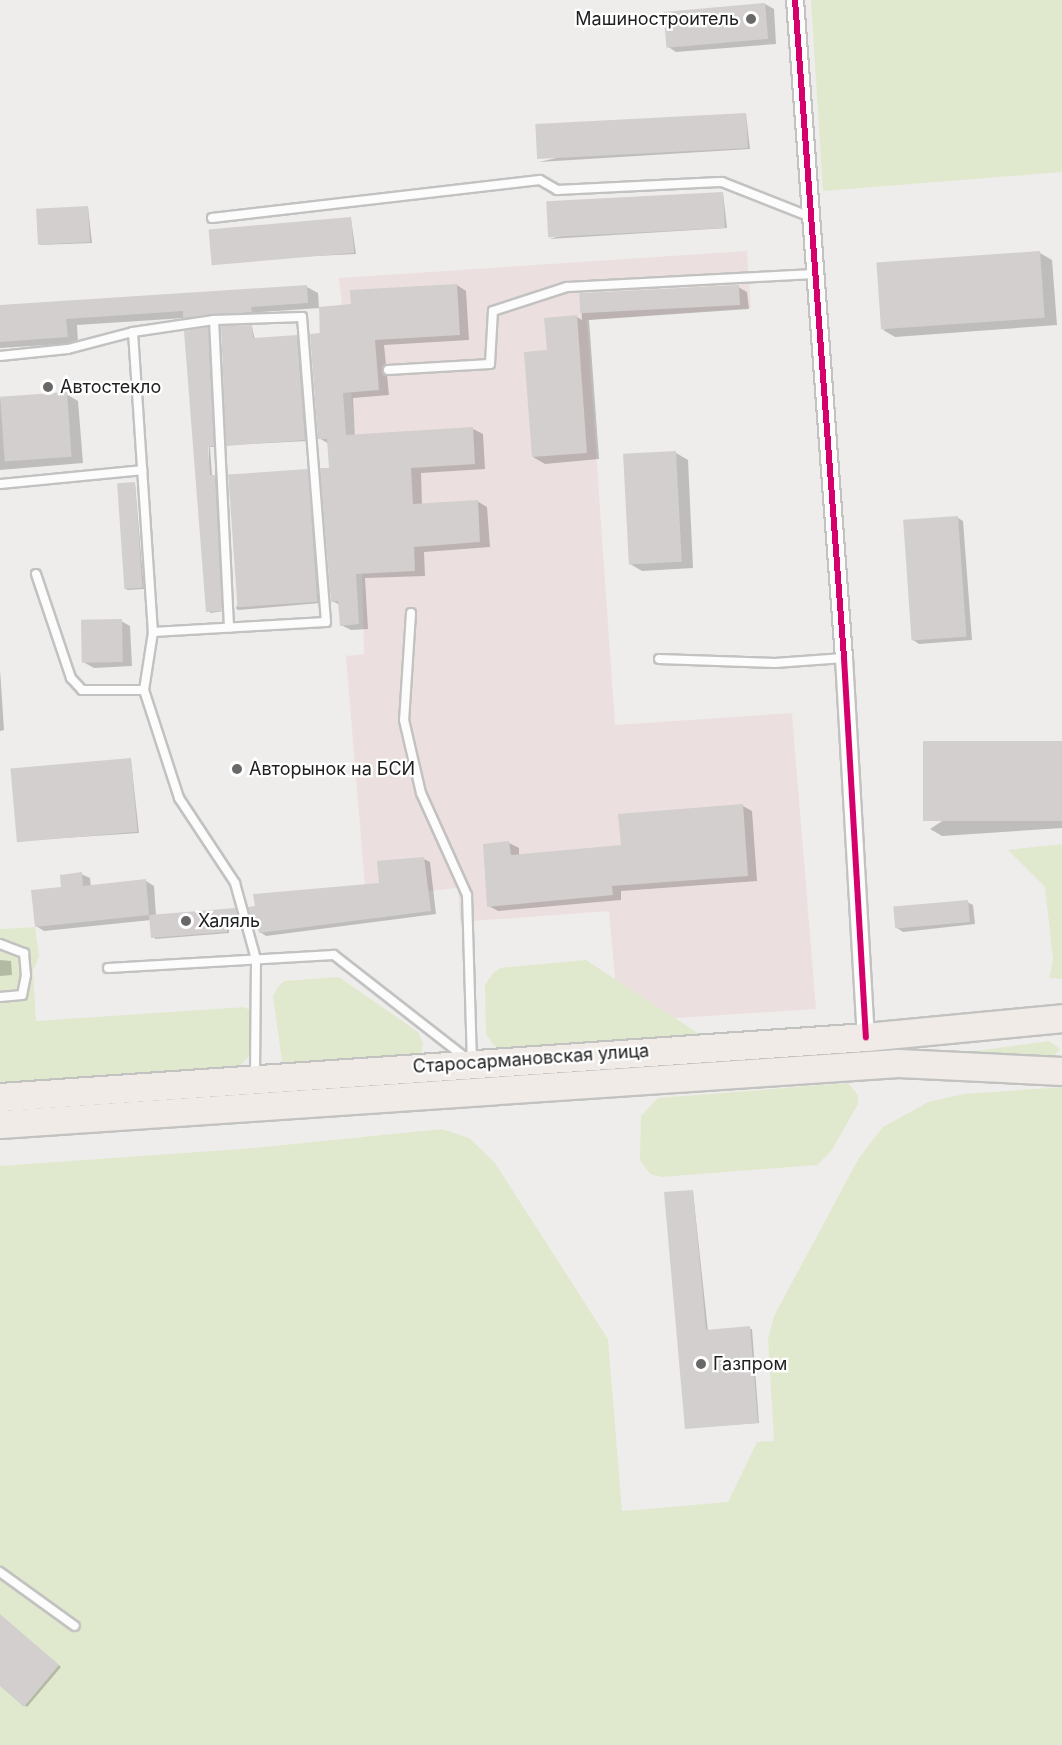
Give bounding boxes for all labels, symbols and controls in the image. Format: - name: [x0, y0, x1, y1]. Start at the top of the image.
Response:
- place label: Машиностроитель: [575, 8, 739, 30]
- marker: Машиностроитель: [744, 12, 758, 26]
- place label: Автостекло: [60, 376, 161, 398]
- marker: Автостекло: [41, 380, 55, 394]
- place label: Авторынок на БСИ: [249, 758, 415, 780]
- marker: Авторынок на БСИ: [230, 762, 244, 776]
- place label: Халяль: [198, 910, 260, 932]
- marker: Халяль: [179, 914, 193, 928]
- street label: Старосармановская улица: [412, 1040, 650, 1078]
- place label: Газпром: [713, 1353, 787, 1375]
- marker: Газпром: [694, 1357, 708, 1371]

